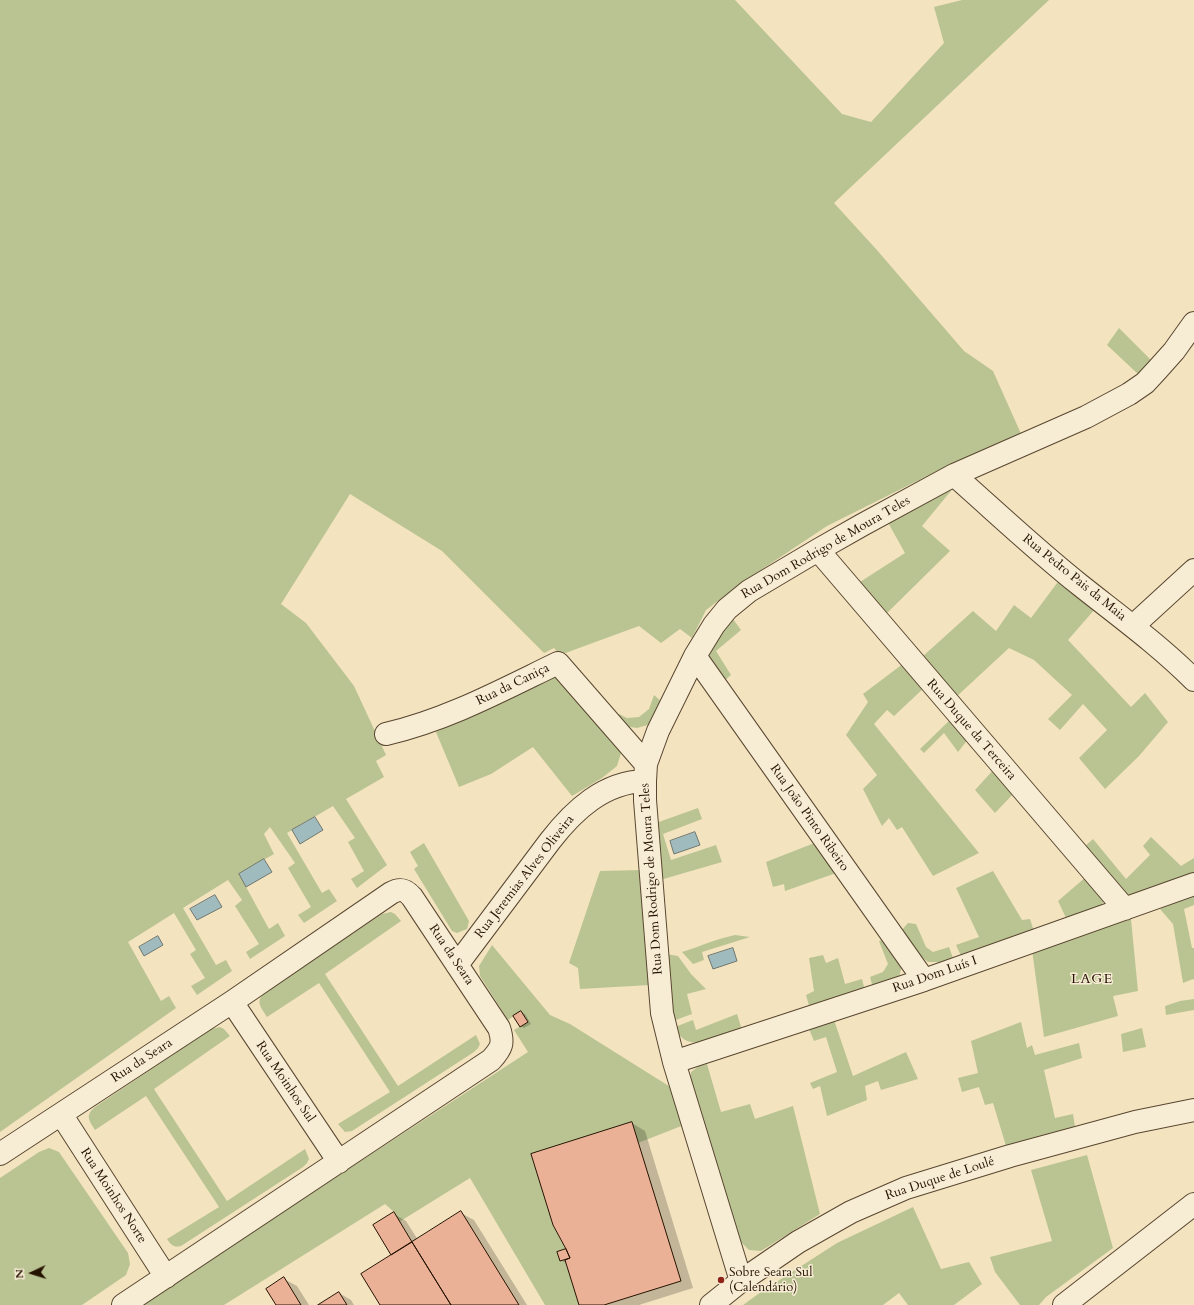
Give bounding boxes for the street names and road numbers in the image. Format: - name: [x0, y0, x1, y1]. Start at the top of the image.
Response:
- street label: Rua Dom Rodrigo de Moura Teles: [739, 493, 913, 603]
- street label: Rua Pedro Pais da Maia: [1019, 531, 1129, 625]
- street label: Rua da Caniça: [474, 661, 552, 709]
- street label: Rua Duque da Terceira: [923, 676, 1019, 784]
- street label: Rua João Pinto Ribeiro: [766, 761, 852, 875]
- street label: Rua Dom Rodrigo de Moura Teles: [638, 783, 666, 975]
- street label: Rua Jeremias Alves Oliveira: [472, 812, 578, 942]
- street label: Rua da Seara: [425, 922, 477, 988]
- street label: Rua Dom Luís I: [891, 953, 979, 997]
- street label: Rua da Seara: [109, 1035, 175, 1087]
- street label: Rua Moinhos Sul: [252, 1038, 318, 1126]
- street label: Rua Moinhos Norte: [76, 1145, 150, 1247]
- street label: Rua Duque de Loulé: [883, 1154, 997, 1204]

